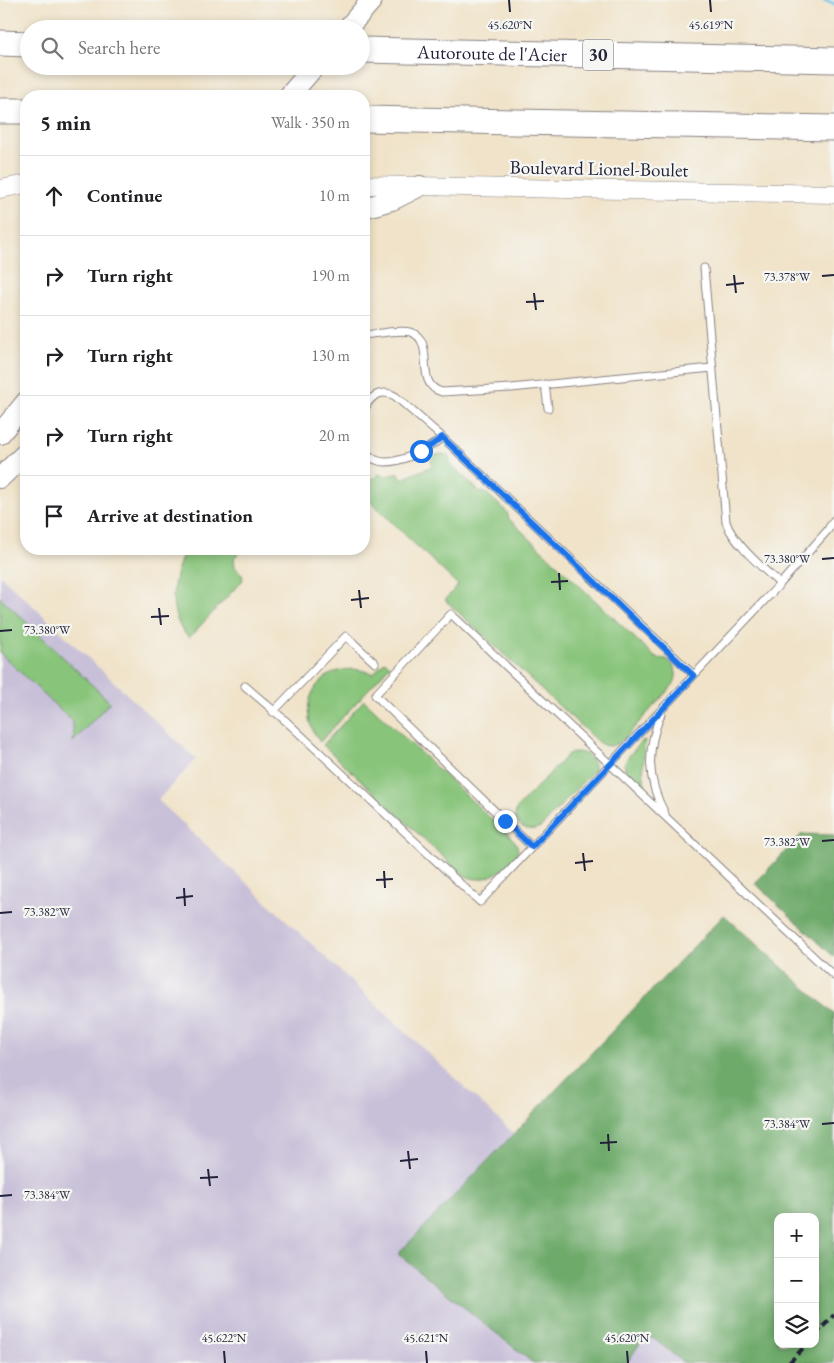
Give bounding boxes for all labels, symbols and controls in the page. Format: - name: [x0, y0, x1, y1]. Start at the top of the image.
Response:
- text: 45.620°N: [488, 17, 533, 33]
- text: 45.619°N: [689, 17, 734, 33]
- search box: [20, 20, 370, 75]
- icon: search: [38, 34, 66, 62]
- text: Search here: [78, 35, 160, 60]
- street label: Autoroute de l'Acier: [416, 39, 568, 67]
- road number: 30: [583, 40, 613, 70]
- text: 5 min: [40, 109, 91, 136]
- text: Walk · 350 m: [271, 112, 350, 133]
- street label: Boulevard Lionel-Boulet: [509, 154, 689, 183]
- icon: ahead: [40, 182, 68, 210]
- text: Continue: [87, 183, 162, 208]
- text: 10 m: [319, 185, 350, 206]
- icon: right: [40, 262, 68, 290]
- text: Turn right: [87, 263, 173, 288]
- text: 190 m: [311, 265, 350, 286]
- text: 73.378°W: [764, 269, 811, 285]
- icon: right: [40, 342, 68, 370]
- text: Turn right: [87, 343, 173, 368]
- text: 130 m: [311, 345, 350, 366]
- icon: right: [40, 422, 68, 450]
- text: Turn right: [87, 423, 173, 448]
- text: 20 m: [319, 425, 350, 446]
- route start: [410, 440, 433, 463]
- icon: arrive: [40, 502, 68, 530]
- text: Arrive at destination: [87, 503, 253, 528]
- text: 73.380°W: [764, 551, 811, 567]
- text: 73.380°W: [24, 622, 71, 638]
- route end: [494, 810, 517, 833]
- text: 73.382°W: [764, 834, 811, 850]
- text: 73.382°W: [24, 904, 71, 920]
- text: 73.384°W: [764, 1116, 811, 1132]
- text: 73.384°W: [24, 1187, 71, 1203]
- map controls: [774, 1213, 819, 1348]
- button: +: [774, 1213, 819, 1258]
- button: −: [774, 1258, 819, 1303]
- button: layers: [774, 1303, 819, 1348]
- text: 45.622°N: [202, 1330, 247, 1346]
- text: 45.621°N: [404, 1330, 449, 1346]
- text: 45.620°N: [605, 1330, 650, 1346]

